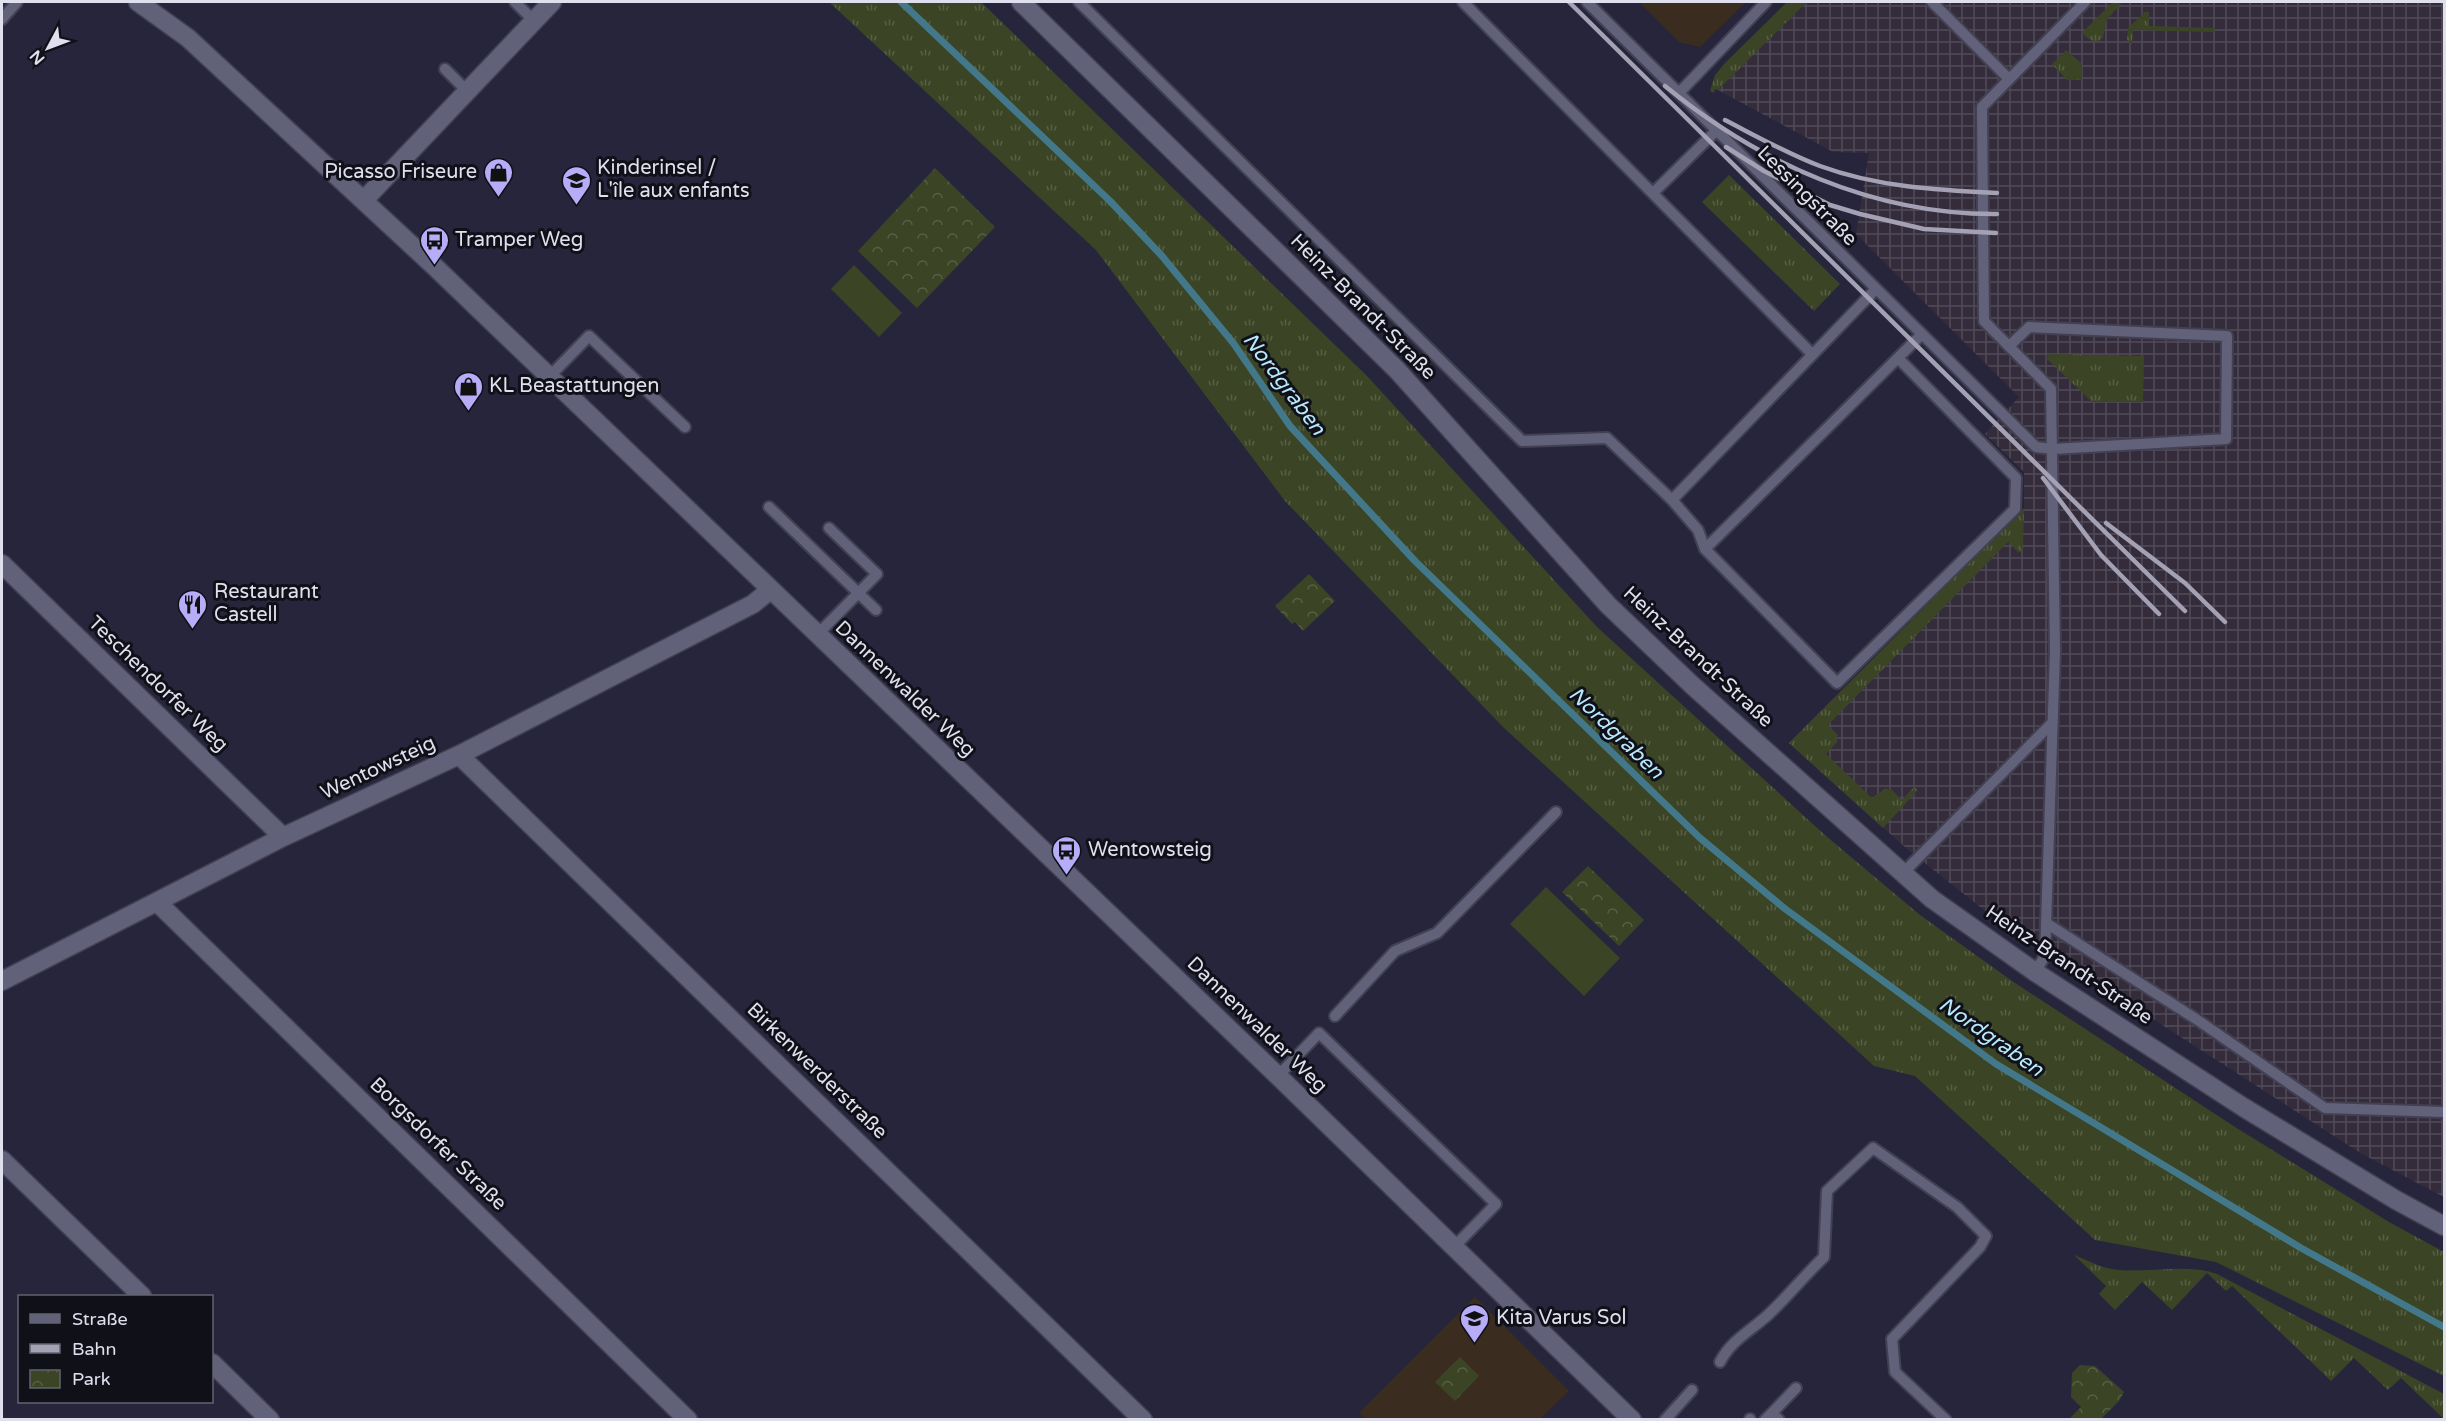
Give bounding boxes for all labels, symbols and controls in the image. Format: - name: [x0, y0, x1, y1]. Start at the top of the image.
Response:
- north arrow: [18, 18, 78, 78]
- text: N: [26, 46, 49, 69]
- street label: Lessingstraße: [1752, 141, 1862, 251]
- shop icon: Picasso Friseure: [482, 156, 514, 198]
- place label: Kinderinsel / L'île aux enfants: [597, 156, 750, 203]
- place label: Picasso Friseure: [324, 160, 477, 184]
- school or university icon: Kinderinsel / L'île aux enfants: [560, 164, 592, 206]
- bus stop icon: Tramper Weg: [418, 224, 450, 266]
- place label: Tramper Weg: [455, 228, 583, 252]
- street label: Heinz-Brandt-Straße: [1285, 229, 1441, 385]
- water label: Nordgraben: [1238, 328, 1331, 441]
- shop icon: KL Beastattungen: [452, 370, 484, 412]
- place label: KL Beastattungen: [489, 374, 659, 398]
- place label: Restaurant Castell: [214, 580, 319, 627]
- street label: Heinz-Brandt-Straße: [1618, 581, 1778, 733]
- restaurant icon: Restaurant Castell: [177, 588, 209, 630]
- street label: Teschendorfer Weg: [83, 611, 233, 757]
- street label: Dannenwalder Weg: [830, 616, 980, 762]
- water label: Nordgraben: [1564, 682, 1669, 785]
- street label: Wentowsteig: [317, 731, 439, 805]
- bus stop icon: Wentowsteig: [1051, 834, 1083, 876]
- place label: Wentowsteig: [1088, 838, 1212, 862]
- street label: Heinz-Brandt-Straße: [1981, 900, 2157, 1030]
- street label: Dannenwalder Weg: [1182, 952, 1332, 1098]
- water label: Nordgraben: [1934, 992, 2049, 1083]
- street label: Birkenwerderstraße: [742, 998, 892, 1144]
- street label: Borgsdorfer Straße: [365, 1072, 511, 1216]
- legend: [18, 1295, 213, 1403]
- school or university icon: Kita Varus Sol: [1459, 1302, 1491, 1344]
- place label: Kita Varus Sol: [1496, 1306, 1627, 1330]
- text: Straße: [72, 1308, 128, 1330]
- text: Bahn: [72, 1338, 117, 1360]
- text: Park: [72, 1368, 111, 1390]

